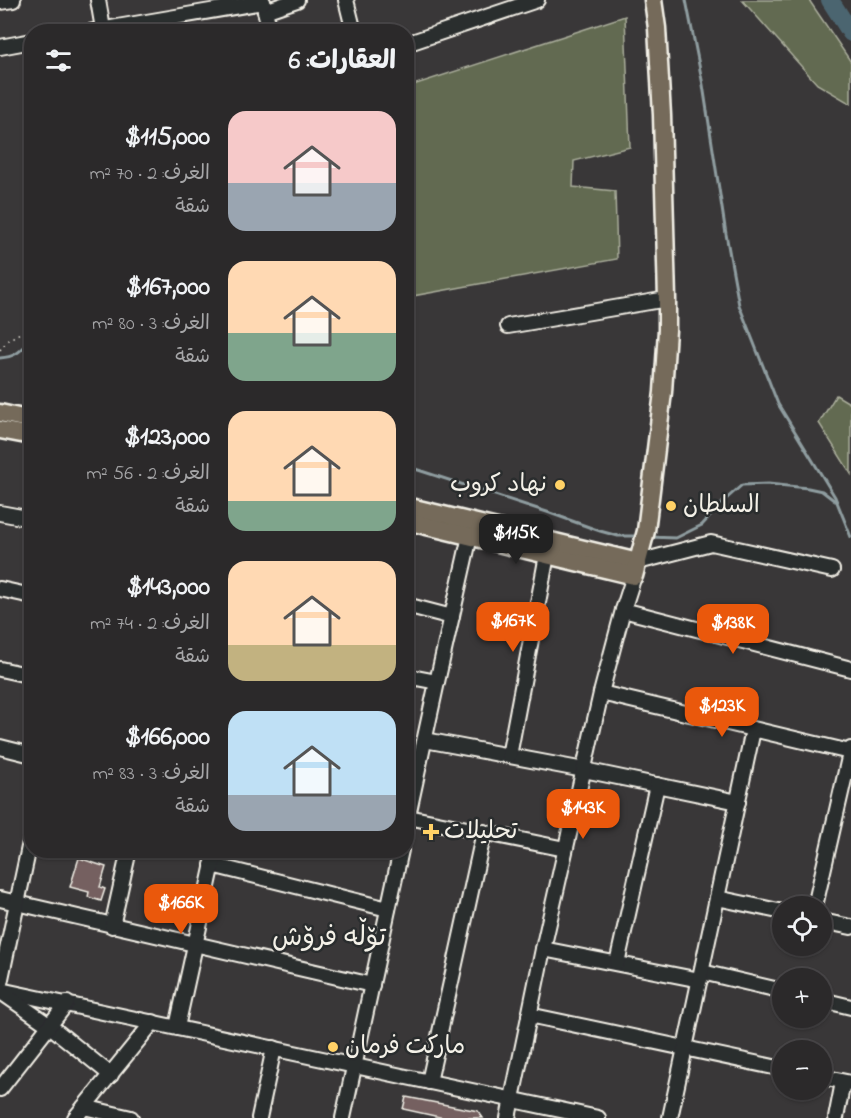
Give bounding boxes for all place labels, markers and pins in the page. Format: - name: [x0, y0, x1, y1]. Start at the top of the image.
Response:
- place label: نهاد كروب: [450, 468, 548, 503]
- marker: نهاد كروب: [553, 478, 567, 492]
- place label: السلطان: [683, 489, 760, 524]
- marker: السلطان: [664, 499, 678, 513]
- pin: $115K: [474, 514, 558, 565]
- pin: $167K: [471, 602, 555, 653]
- pin: $138K: [691, 604, 775, 655]
- pin: $123K: [680, 687, 764, 738]
- pin: $143K: [541, 789, 625, 840]
- place label: تحلیلات: [444, 815, 519, 850]
- marker: تحلیلات: [422, 823, 440, 841]
- pin: $166K: [139, 884, 223, 935]
- place label: مارکت فرمان: [345, 1030, 465, 1065]
- marker: مارکت فرمان: [326, 1040, 340, 1054]

